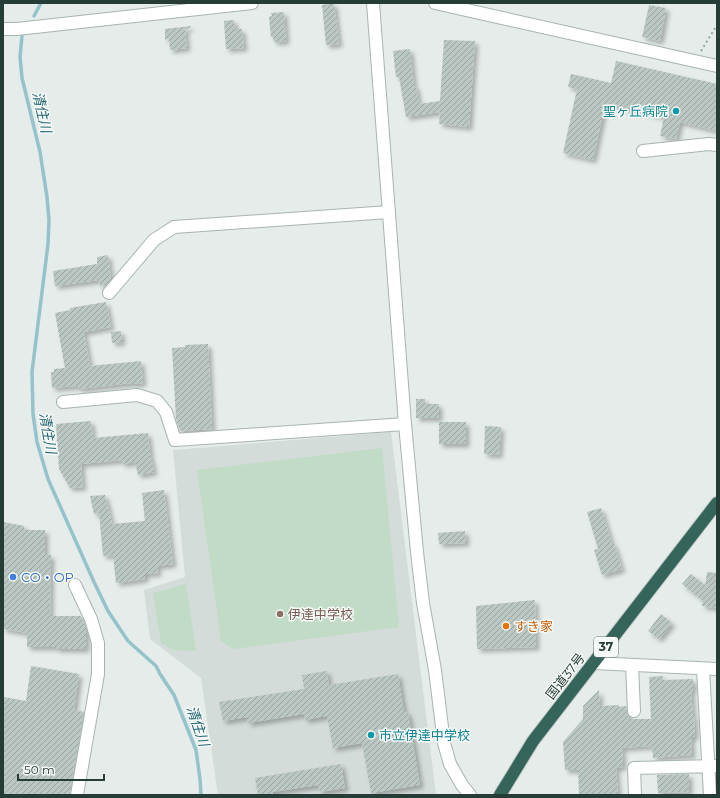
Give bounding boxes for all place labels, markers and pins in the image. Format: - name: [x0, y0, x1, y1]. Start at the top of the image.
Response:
- place label: 聖ヶ丘病院: [603, 103, 668, 119]
- marker: 聖ヶ丘病院: [671, 106, 681, 116]
- place label: CO・OP: [21, 569, 74, 585]
- marker: CO・OP: [8, 572, 18, 582]
- place label: 伊達中学校: [288, 606, 353, 622]
- marker: 伊達中学校: [275, 609, 285, 619]
- place label: すき家: [514, 618, 553, 634]
- marker: すき家: [501, 621, 511, 631]
- place label: 市立伊達中学校: [379, 727, 470, 743]
- marker: 市立伊達中学校: [366, 730, 376, 740]

